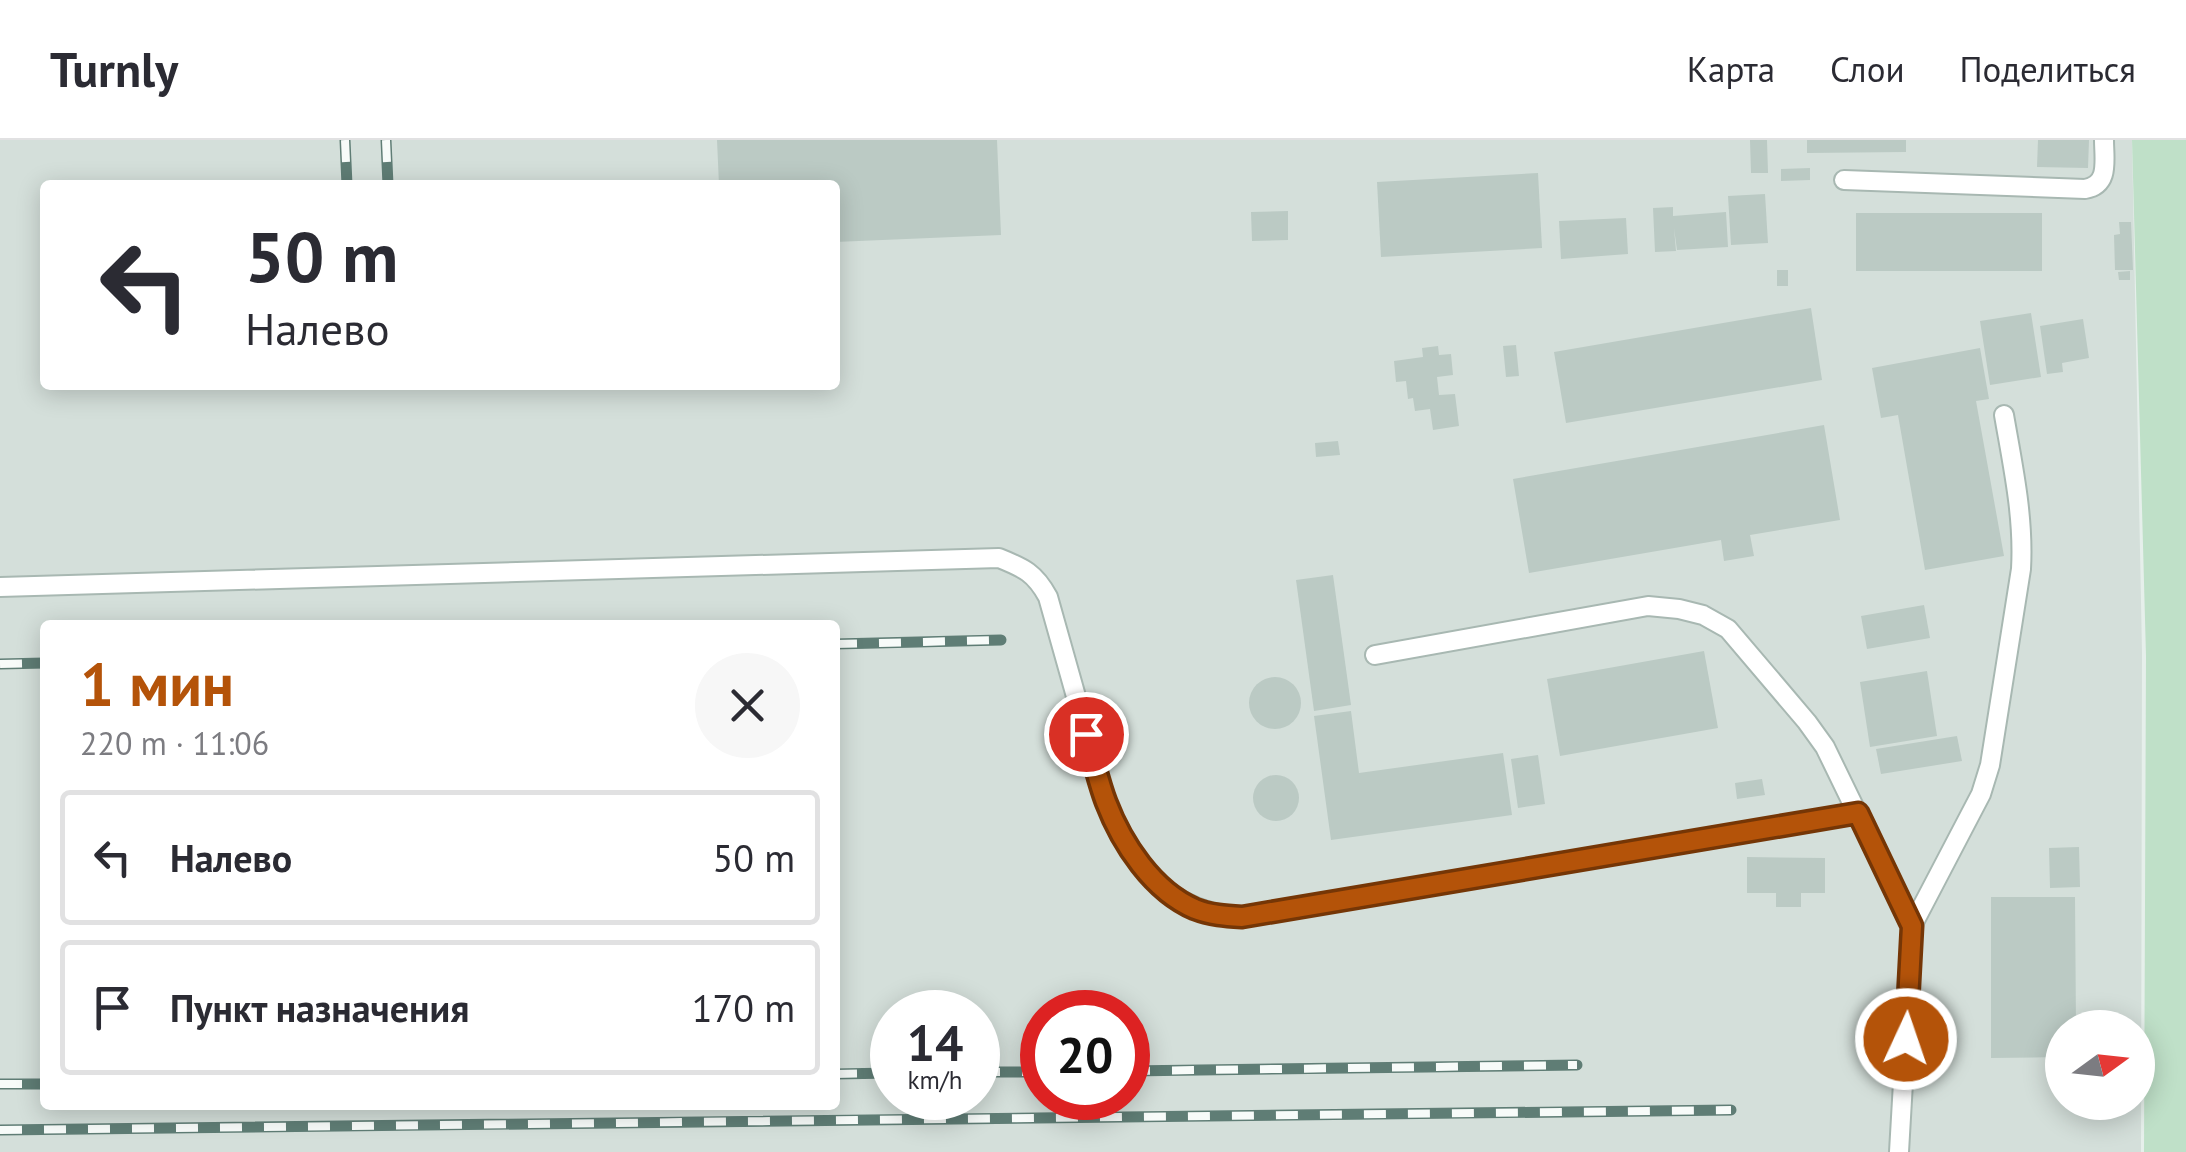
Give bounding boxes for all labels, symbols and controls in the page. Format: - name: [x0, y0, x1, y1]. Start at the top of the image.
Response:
- text: Turnly: [50, 38, 178, 100]
- text: Карта: [1687, 46, 1775, 92]
- text: Слои: [1830, 46, 1905, 92]
- text: Поделиться: [1960, 46, 2136, 92]
- text: 50 m: [245, 211, 398, 301]
- icon: left: [80, 220, 210, 350]
- text: Налево: [245, 299, 390, 357]
- text: 1 мин: [80, 645, 234, 723]
- button: close: [695, 653, 800, 758]
- pin: [1044, 692, 1129, 777]
- icon: arrive: [1059, 707, 1114, 762]
- text: 220 m · 11:06: [80, 722, 269, 764]
- icon: left: [85, 830, 140, 885]
- text: Налево: [170, 833, 292, 882]
- text: 50 m: [713, 833, 795, 882]
- icon: arrive: [85, 980, 140, 1035]
- text: Пункт назначения: [170, 983, 469, 1032]
- text: 170 m: [692, 983, 795, 1032]
- position arrow: [1854, 987, 1958, 1091]
- speed limit sign: 20: [1020, 990, 1150, 1120]
- text: 14: [907, 1010, 963, 1075]
- north arrow: [2045, 1010, 2155, 1120]
- map controls: [2045, 1010, 2155, 1120]
- text: km/h: [908, 1064, 962, 1096]

